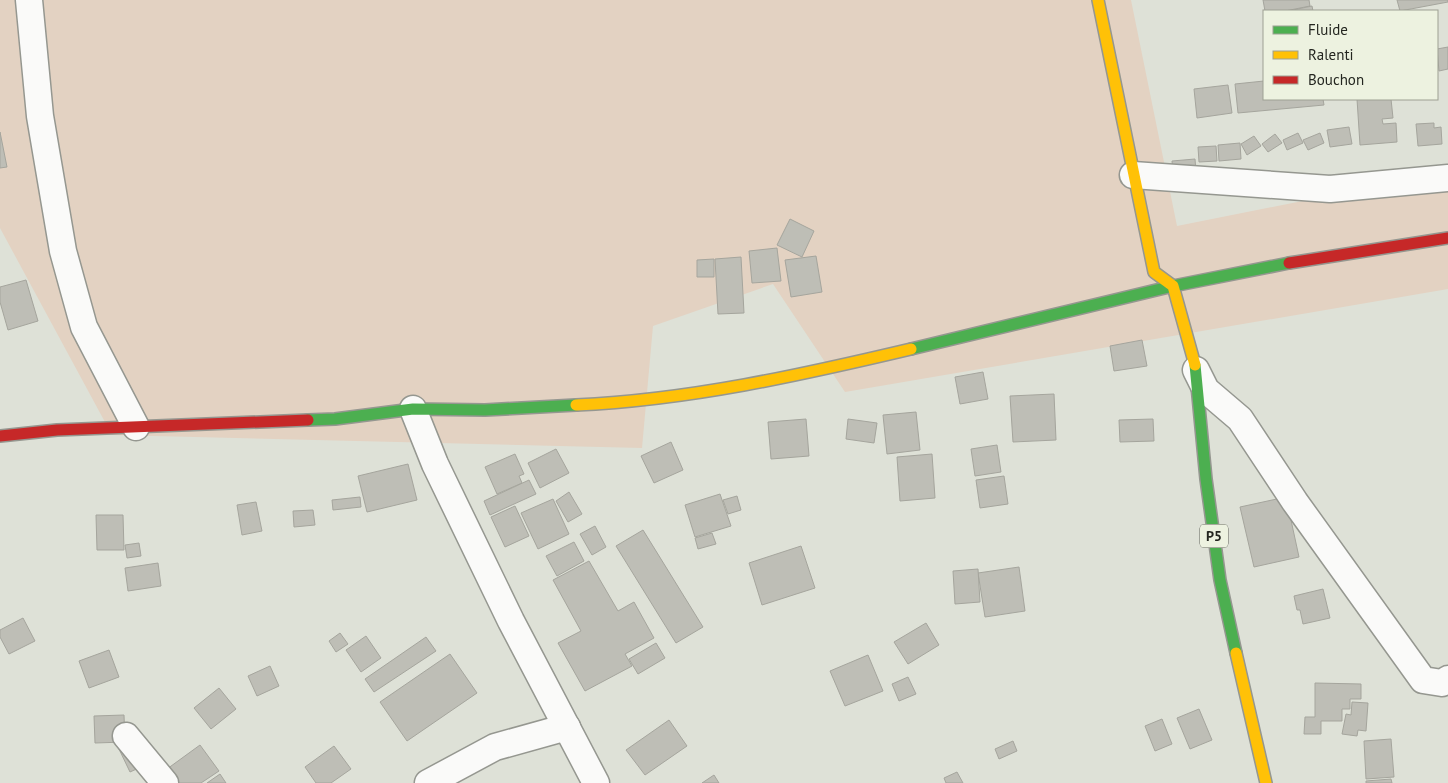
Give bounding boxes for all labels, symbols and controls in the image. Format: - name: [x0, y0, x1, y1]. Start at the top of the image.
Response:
- legend: [1263, 10, 1438, 100]
- text: Fluide: [1308, 20, 1348, 39]
- text: Ralenti: [1308, 45, 1354, 64]
- text: Bouchon: [1308, 70, 1364, 89]
- road number: P5: [1200, 524, 1228, 548]

